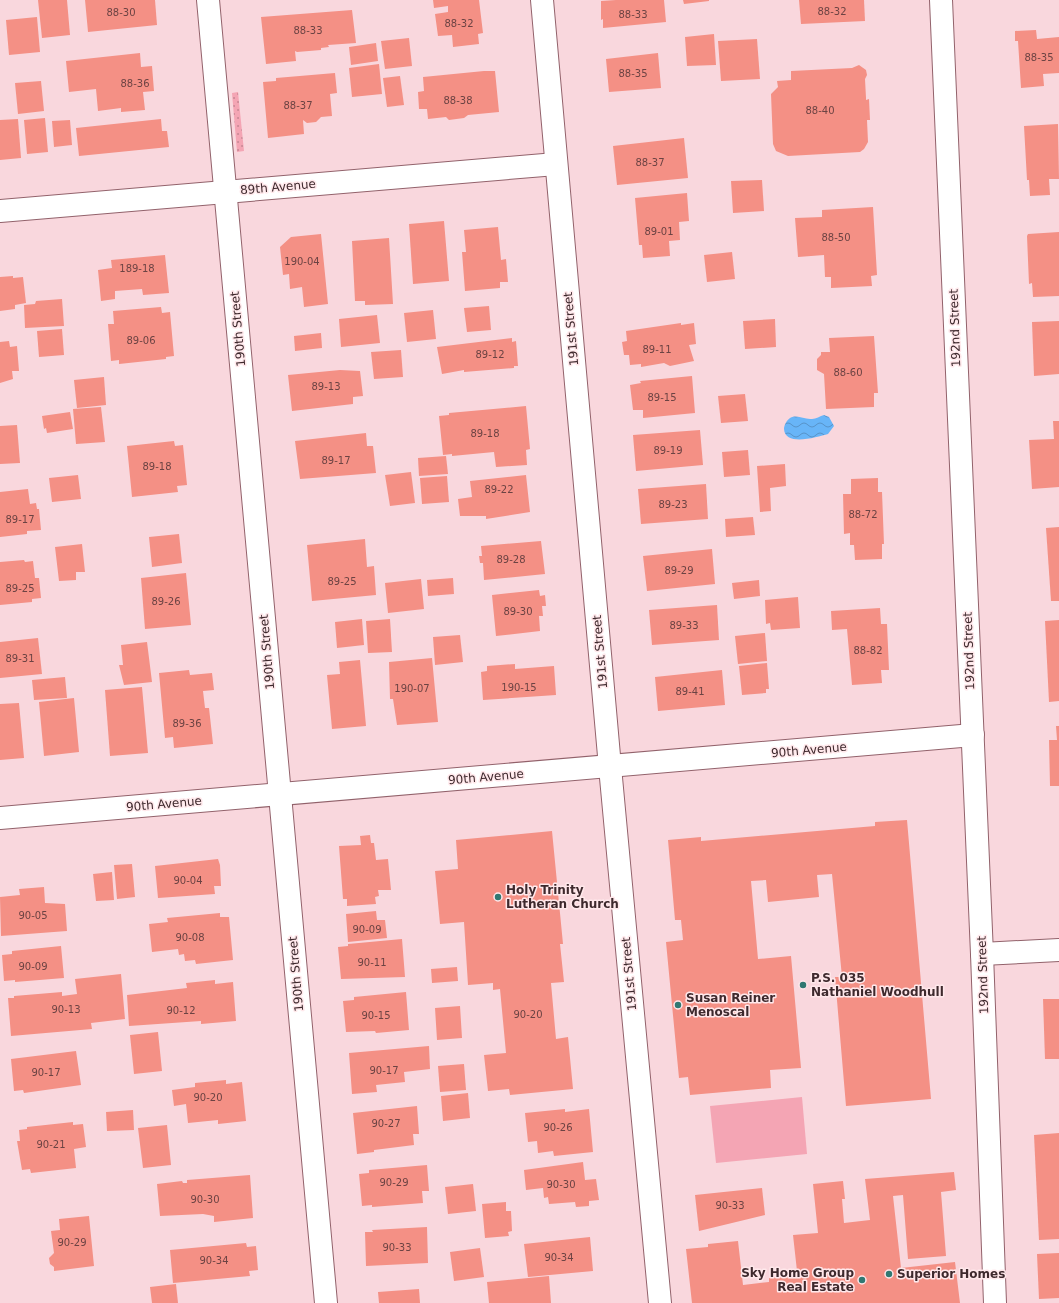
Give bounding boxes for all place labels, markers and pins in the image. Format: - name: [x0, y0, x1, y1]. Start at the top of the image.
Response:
- place label: Holy Trinity Lutheran Church: [506, 883, 619, 911]
- marker: Holy Trinity Lutheran Church: [493, 892, 503, 902]
- place label: P.S. 035 Nathaniel Woodhull: [811, 971, 944, 999]
- marker: P.S. 035 Nathaniel Woodhull: [798, 980, 808, 990]
- place label: Susan Reiner Menoscal: [686, 991, 775, 1019]
- marker: Susan Reiner Menoscal: [673, 1000, 683, 1010]
- place label: Sky Home Group Real Estate: [741, 1266, 854, 1294]
- place label: Superior Homes: [897, 1267, 1005, 1281]
- marker: Superior Homes: [884, 1269, 894, 1279]
- marker: Sky Home Group Real Estate: [857, 1275, 867, 1285]

